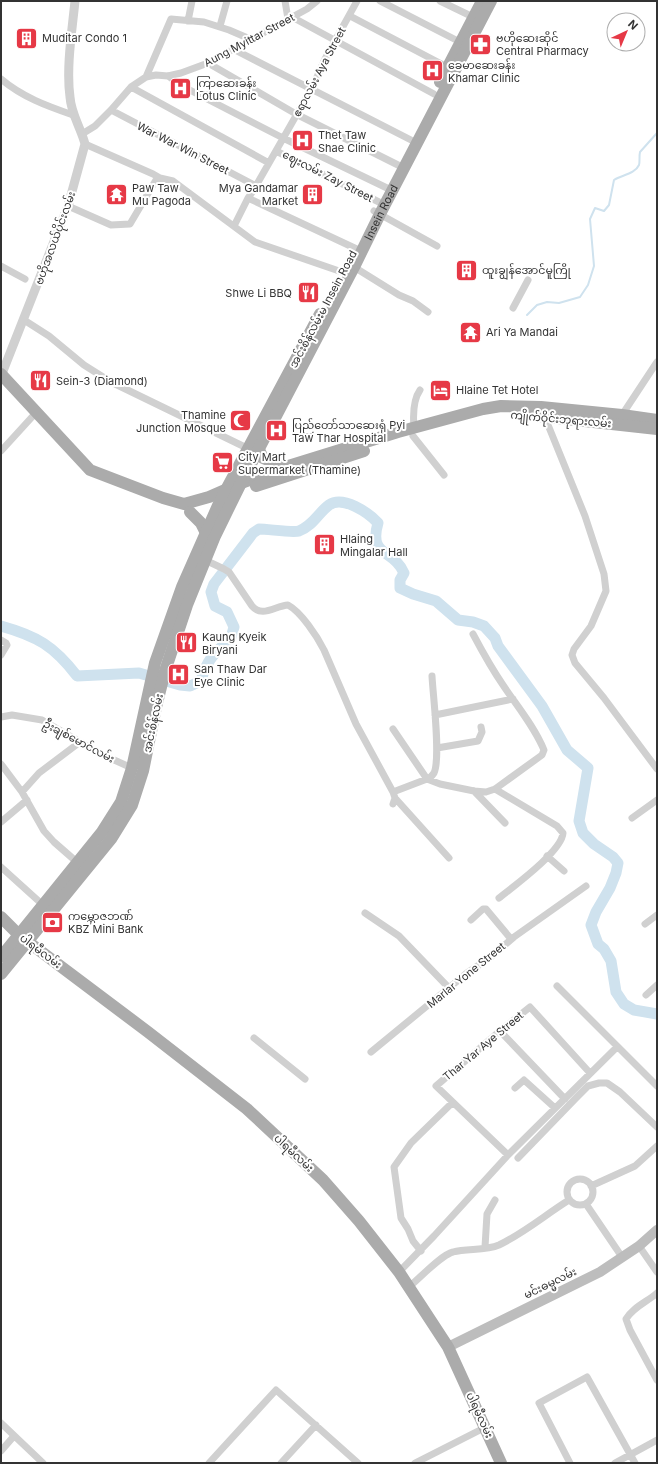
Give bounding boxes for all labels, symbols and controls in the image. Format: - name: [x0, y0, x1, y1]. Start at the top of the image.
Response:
- street label: Aung Myittar Street: [201, 10, 297, 70]
- north arrow: [606, 12, 646, 52]
- text: N: [625, 17, 641, 33]
- street label: ဧရာလမ်း Aya Street: [289, 24, 350, 120]
- building icon: Muditar Condo 1: [14, 25, 40, 51]
- place label: Muditar Condo 1: [42, 31, 127, 45]
- pharmacy icon: ဗဟိုဆေးဆိုင် Central Pharmacy: [467, 31, 493, 57]
- place label: ဗဟိုဆေးဆိုင် Central Pharmacy: [496, 31, 589, 58]
- hospital icon: ခေမာဆေးခန်း Khamar Clinic: [419, 58, 445, 84]
- place label: ခေမာဆေးခန်း Khamar Clinic: [448, 58, 520, 85]
- hospital icon: ကြာဆေးခန်း Lotus Clinic: [168, 76, 194, 102]
- place label: ကြာဆေးခန်း Lotus Clinic: [196, 76, 257, 103]
- street label: War War Win Street: [135, 119, 232, 177]
- hospital icon: Thet Taw Shae Clinic: [289, 128, 315, 154]
- place label: Thet Taw Shae Clinic: [318, 128, 376, 155]
- street label: ဈေးလမ်း Zay Street: [279, 147, 376, 207]
- temple icon: Paw Taw Mu Pagoda: [104, 181, 130, 207]
- place label: Paw Taw Mu Pagoda: [132, 181, 191, 208]
- place label: Mya Gandamar Market: [219, 181, 298, 208]
- building icon: Mya Gandamar Market: [300, 181, 326, 207]
- street label: Insein Road: [361, 182, 401, 243]
- street label: ဗဟိုအလယ်ပိုင်းလမ်း: [32, 189, 80, 287]
- street label: အင်းစိန်လမ်းမ Insein Road: [286, 248, 362, 371]
- building icon: ထူးချွန်အောင်မူကြို: [453, 257, 479, 283]
- place label: ထူးချွန်အောင်မူကြို: [482, 263, 572, 280]
- restaurant icon: Shwe Li BBQ: [295, 280, 321, 306]
- place label: Shwe Li BBQ: [225, 286, 292, 300]
- temple icon: Ari Ya Mandai: [457, 319, 483, 345]
- place label: Ari Ya Mandai: [486, 325, 558, 339]
- restaurant icon: Sein-3 (Diamond): [27, 368, 53, 394]
- place label: Sein-3 (Diamond): [56, 374, 148, 388]
- hotel icon: Hlaine Tet Hotel: [427, 377, 453, 403]
- place label: Hlaine Tet Hotel: [456, 383, 538, 397]
- place label: Thamine Junction Mosque: [136, 408, 226, 435]
- mosque icon: Thamine Junction Mosque: [228, 408, 254, 434]
- street label: ကျိုက်ဝိုင်းဘုရားလမ်း: [510, 408, 612, 432]
- hospital icon: ပြည်တော်သာဆေးရုံ Pyi Taw Thar Hospital: [264, 418, 290, 444]
- place label: ပြည်တော်သာဆေးရုံ Pyi Taw Thar Hospital: [292, 418, 405, 445]
- supermarket icon: City Mart Supermarket (Thamine): [209, 450, 235, 476]
- place label: City Mart Supermarket (Thamine): [238, 450, 361, 477]
- building icon: Hlaing Mingalar Hall: [312, 532, 338, 558]
- place label: Hlaing Mingalar Hall: [340, 532, 408, 559]
- restaurant icon: Kaung Kyeik Biryani: [174, 630, 200, 656]
- place label: Kaung Kyeik Biryani: [202, 630, 266, 657]
- hospital icon: San Thaw Dar Eye Clinic: [166, 662, 192, 688]
- place label: San Thaw Dar Eye Clinic: [194, 662, 267, 689]
- street label: အင်းစိန်လမ်း: [140, 692, 168, 754]
- street label: ဦးချစ်မောင်လမ်း: [40, 716, 117, 768]
- bank icon: ကမ္ဘောဇဘဏ် KBZ Mini Bank: [40, 909, 66, 935]
- place label: ကမ္ဘောဇဘဏ် KBZ Mini Bank: [68, 909, 143, 936]
- street label: ပါရမီလမ်း: [16, 931, 65, 973]
- street label: Marlar Yone Street: [424, 939, 508, 1011]
- street label: Thar Yar Aye Street: [440, 1008, 526, 1084]
- street label: ပါရမီလမ်း: [270, 1131, 317, 1176]
- street label: မင်းဓမ္မလမ်း: [521, 1264, 580, 1304]
- street label: ပါရမီလမ်း: [461, 1390, 497, 1441]

